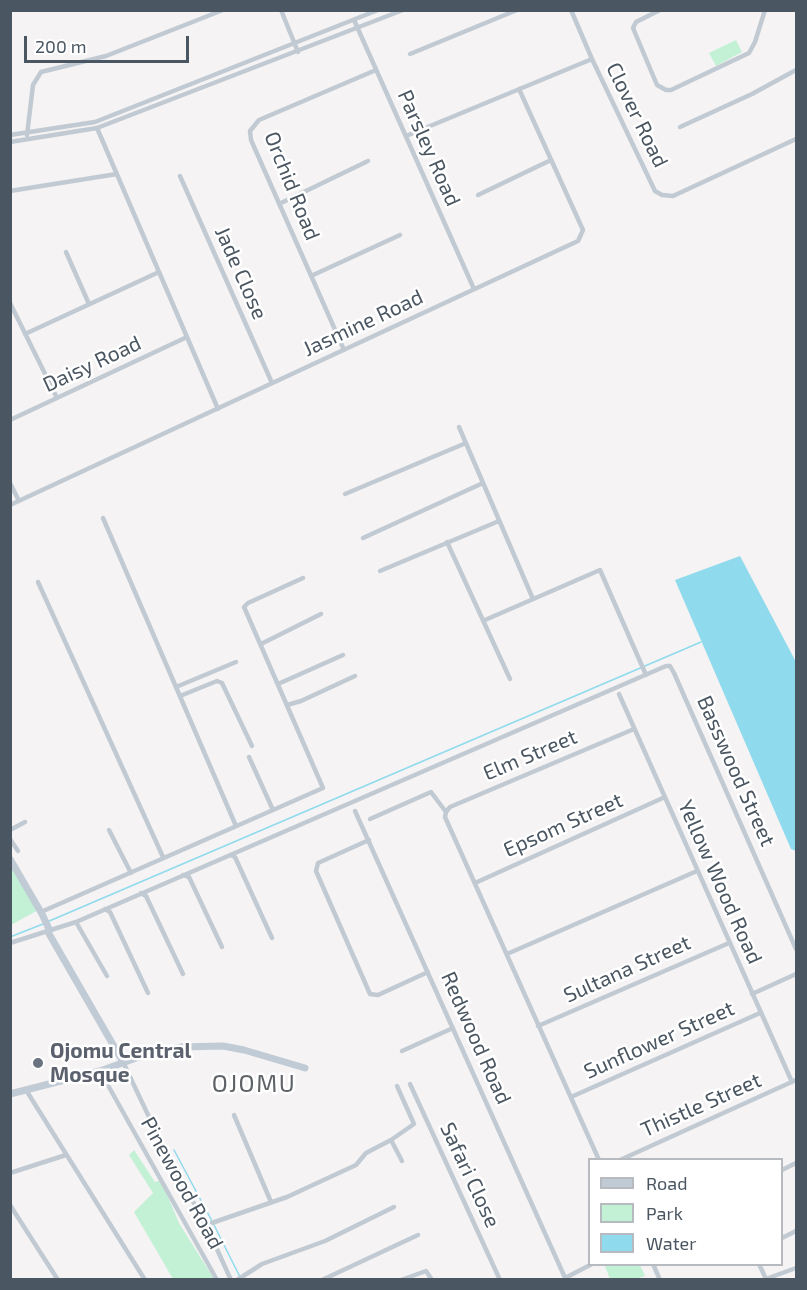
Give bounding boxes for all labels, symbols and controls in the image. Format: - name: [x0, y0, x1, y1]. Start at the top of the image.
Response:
- scale bar: [27, 24, 192, 62]
- text: 200 m: [35, 35, 87, 57]
- street label: Clover Road: [601, 58, 673, 172]
- street label: Parsley Road: [392, 86, 466, 210]
- street label: Orchid Road: [259, 128, 325, 244]
- street label: Jade Close: [209, 223, 273, 323]
- street label: Jasmine Road: [299, 284, 427, 362]
- street label: Daisy Road: [39, 330, 145, 398]
- street label: Basswood Street: [692, 692, 780, 850]
- street label: Elm Street: [479, 724, 581, 786]
- street label: Epsom Street: [499, 787, 627, 863]
- street label: Yellow Wood Road: [673, 796, 767, 968]
- street label: Sultana Street: [560, 930, 694, 1008]
- street label: Redwood Road: [436, 968, 516, 1108]
- street label: Sunflower Street: [580, 996, 738, 1084]
- place label: Ojomu Central Mosque: [50, 1038, 191, 1088]
- marker: Ojomu Central Mosque: [31, 1056, 45, 1070]
- street label: Thistle Street: [637, 1067, 765, 1143]
- district label: OJOMU: [212, 1070, 296, 1098]
- street label: Pinewood Road: [135, 1112, 229, 1254]
- street label: Safari Close: [435, 1118, 505, 1232]
- legend: [588, 1158, 783, 1266]
- text: Road: [646, 1172, 687, 1194]
- text: Park: [646, 1202, 683, 1224]
- text: Water: [646, 1232, 696, 1254]

